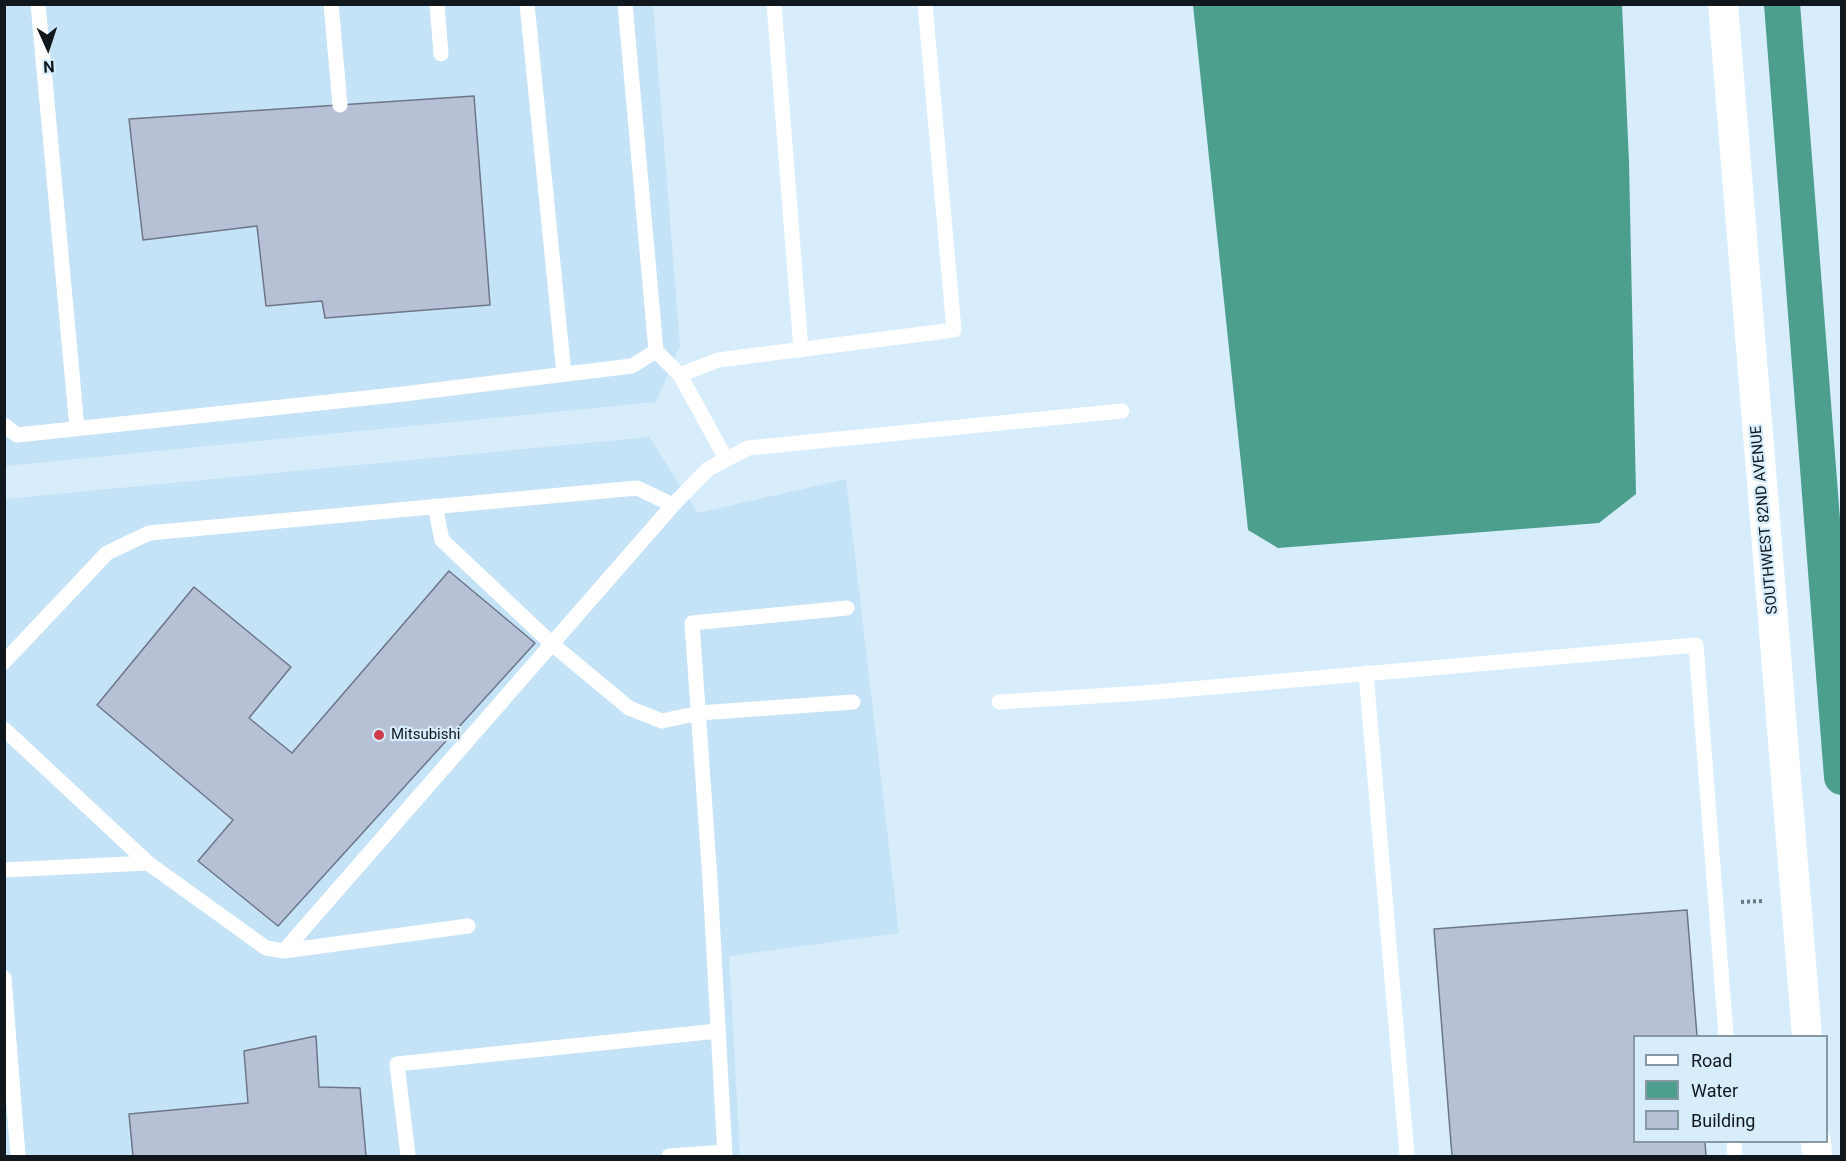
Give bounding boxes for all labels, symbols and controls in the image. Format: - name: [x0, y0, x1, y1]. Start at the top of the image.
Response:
- north arrow: [18, 18, 78, 78]
- text: N: [43, 57, 55, 76]
- street label: SOUTHWEST 82ND AVENUE: [1748, 425, 1782, 615]
- place label: Mitsubishi: [391, 726, 460, 744]
- marker: Mitsubishi: [372, 728, 386, 742]
- legend: [1633, 1035, 1828, 1143]
- text: Road: [1691, 1050, 1732, 1071]
- text: Water: [1691, 1080, 1738, 1101]
- text: Building: [1691, 1110, 1755, 1131]

